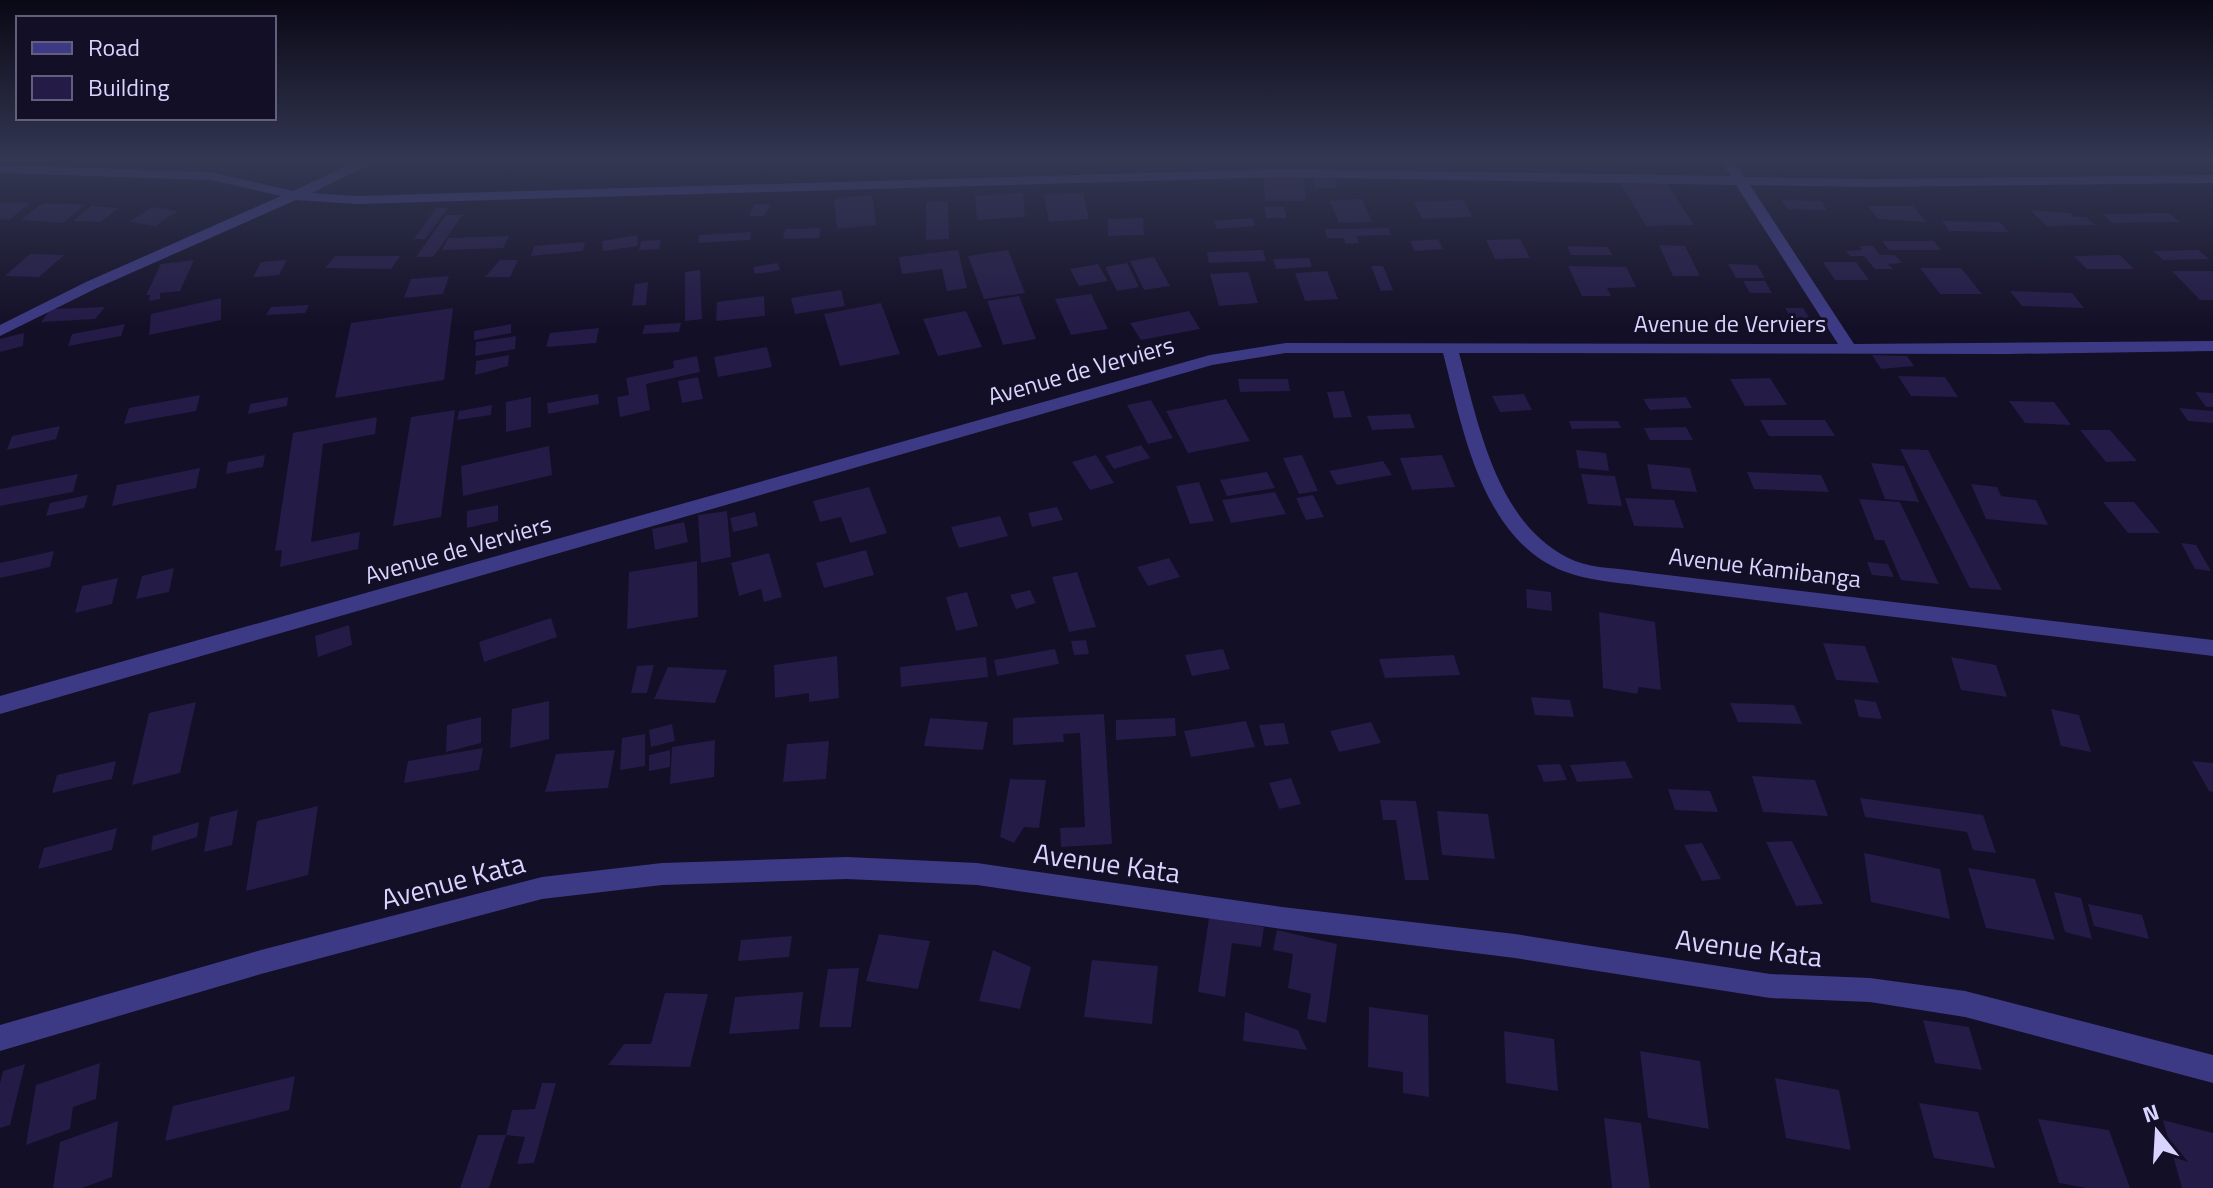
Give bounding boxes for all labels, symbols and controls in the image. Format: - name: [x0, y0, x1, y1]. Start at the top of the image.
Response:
- legend: [16, 16, 276, 120]
- text: Road: [88, 29, 140, 65]
- text: Building: [88, 69, 170, 105]
- street label: Avenue de Verviers: [1634, 305, 1826, 341]
- street label: Avenue de Verviers: [983, 326, 1178, 414]
- street label: Avenue de Verviers: [360, 505, 555, 593]
- street label: Avenue Kamibanga: [1667, 537, 1863, 597]
- street label: Avenue Kata: [1031, 831, 1183, 894]
- street label: Avenue Kata: [376, 841, 530, 920]
- street label: Avenue Kata: [1673, 917, 1825, 978]
- north arrow: [2117, 1092, 2197, 1172]
- text: N: [2138, 1094, 2163, 1132]

